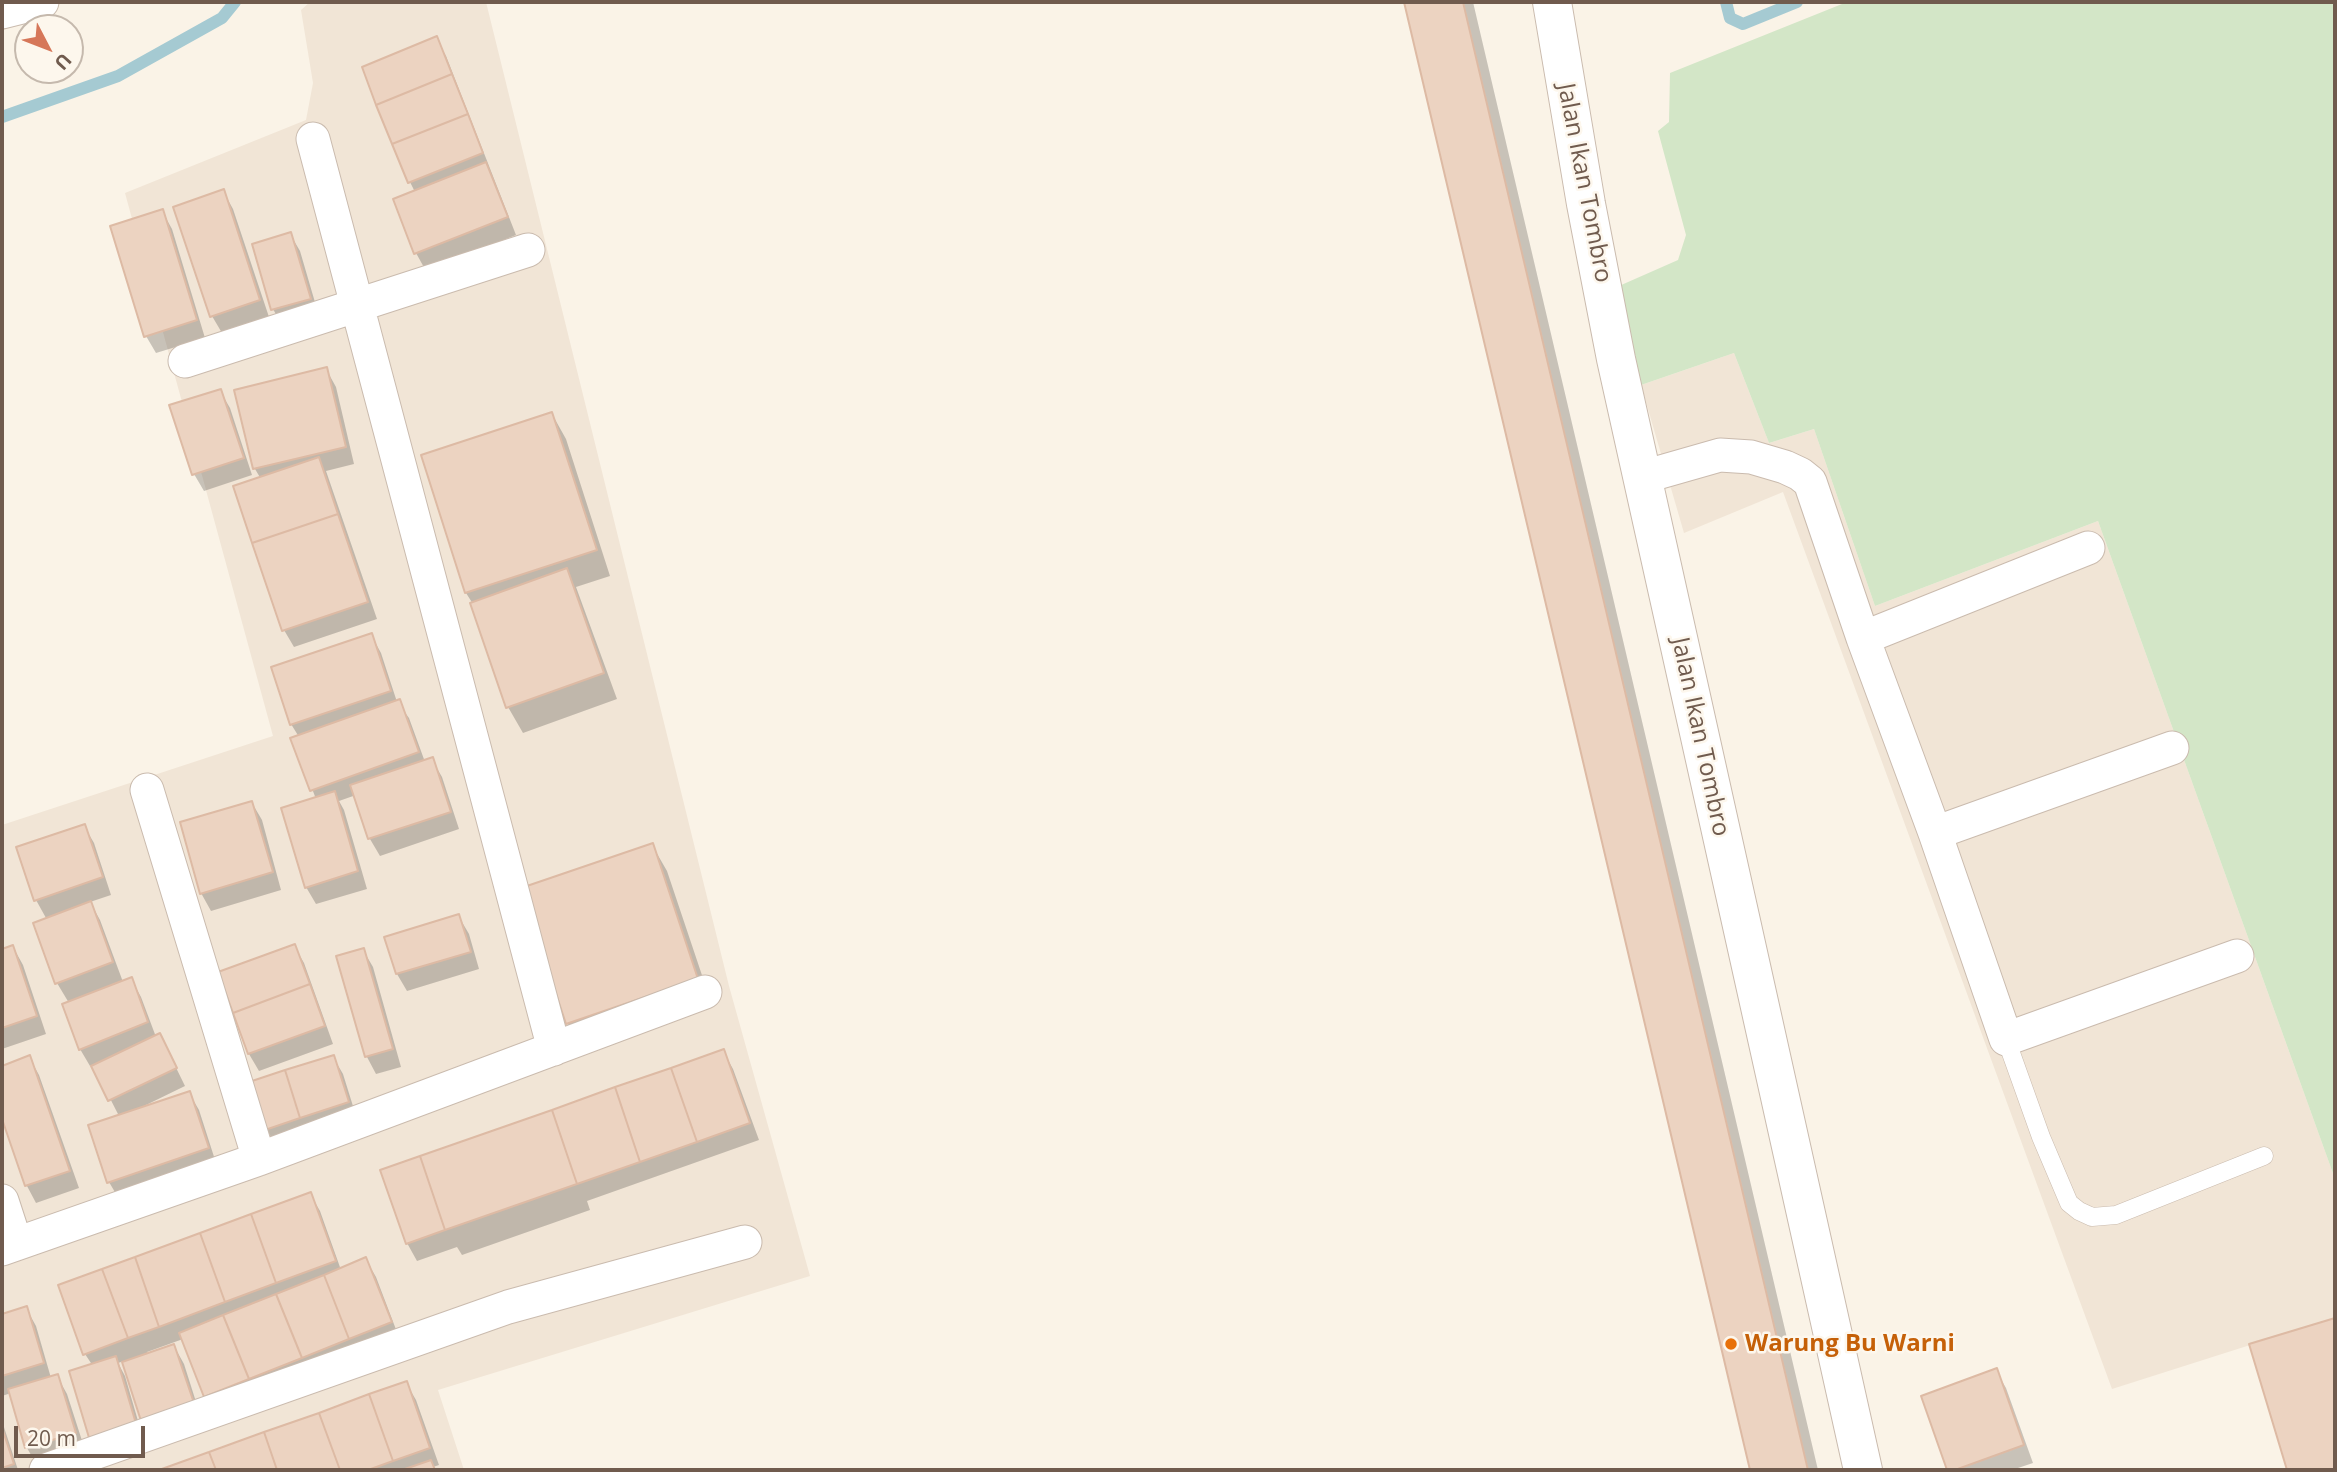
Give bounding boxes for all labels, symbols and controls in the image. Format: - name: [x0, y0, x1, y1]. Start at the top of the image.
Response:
- north arrow: [14, 14, 84, 84]
- text: U: [49, 48, 78, 76]
- street label: Jalan Ikan Tombro: [1551, 81, 1617, 285]
- street label: Jalan Ikan Tombro: [1665, 635, 1735, 839]
- place label: Warung Bu Warni: [1745, 1330, 1955, 1358]
- marker: Warung Bu Warni: [1723, 1336, 1739, 1352]
- scale bar: [18, 1412, 149, 1456]
- text: 20 m: [27, 1424, 76, 1452]

